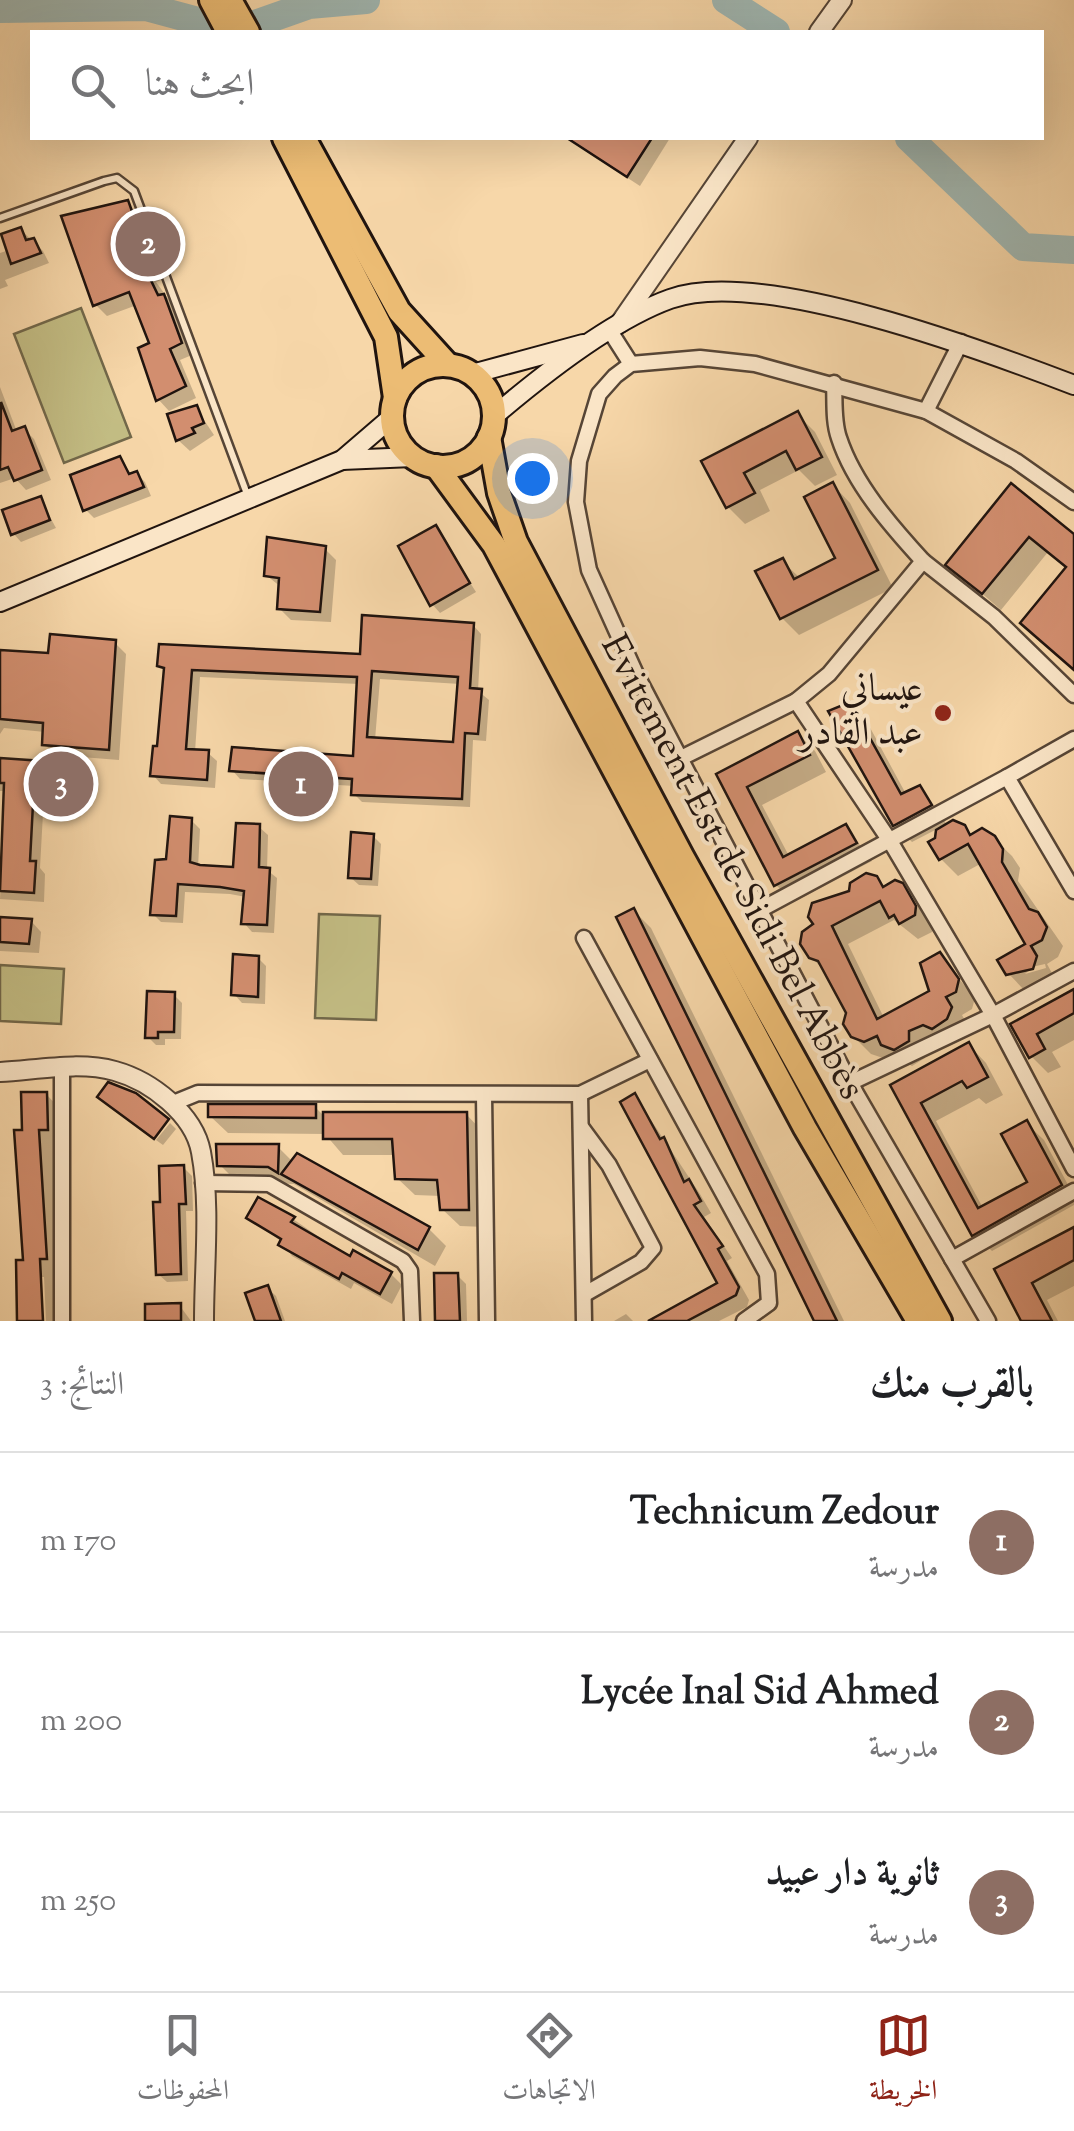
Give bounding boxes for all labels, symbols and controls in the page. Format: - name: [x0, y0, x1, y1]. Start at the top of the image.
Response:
- search box: [30, 30, 1044, 140]
- icon: search: [65, 58, 120, 113]
- text: ابحث هنا: [145, 59, 254, 113]
- pin: 2: [116, 206, 180, 282]
- your location: [507, 453, 558, 504]
- street label: Evitement Est de Sidi Bel Abbès: [585, 626, 877, 1110]
- place label: عيساني عبد القادر: [795, 664, 923, 762]
- marker: عيساني عبد القادر: [932, 702, 954, 724]
- pin: 3: [28, 746, 94, 822]
- pin: 1: [268, 746, 334, 822]
- text: بالقرب منك: [870, 1356, 1034, 1416]
- text: النتائج: 3: [40, 1363, 124, 1409]
- text: Technicum Zedour: [630, 1487, 939, 1541]
- text: 170 m: [40, 1519, 117, 1565]
- text: 1: [996, 1519, 1007, 1565]
- text: مدرسة: [868, 1546, 939, 1592]
- text: Lycée Inal Sid Ahmed: [581, 1667, 939, 1721]
- text: 200 m: [40, 1699, 122, 1745]
- text: 2: [994, 1699, 1009, 1745]
- text: مدرسة: [868, 1726, 939, 1772]
- text: ثانوية دار عبيد: [765, 1848, 939, 1902]
- text: 250 m: [40, 1879, 116, 1925]
- text: 3: [995, 1879, 1008, 1925]
- text: مدرسة: [868, 1913, 939, 1959]
- tab: المحفوظات: [137, 2008, 229, 2117]
- tab: الاتجاهات: [502, 2008, 596, 2117]
- tab: الخريطة: [869, 2008, 937, 2117]

